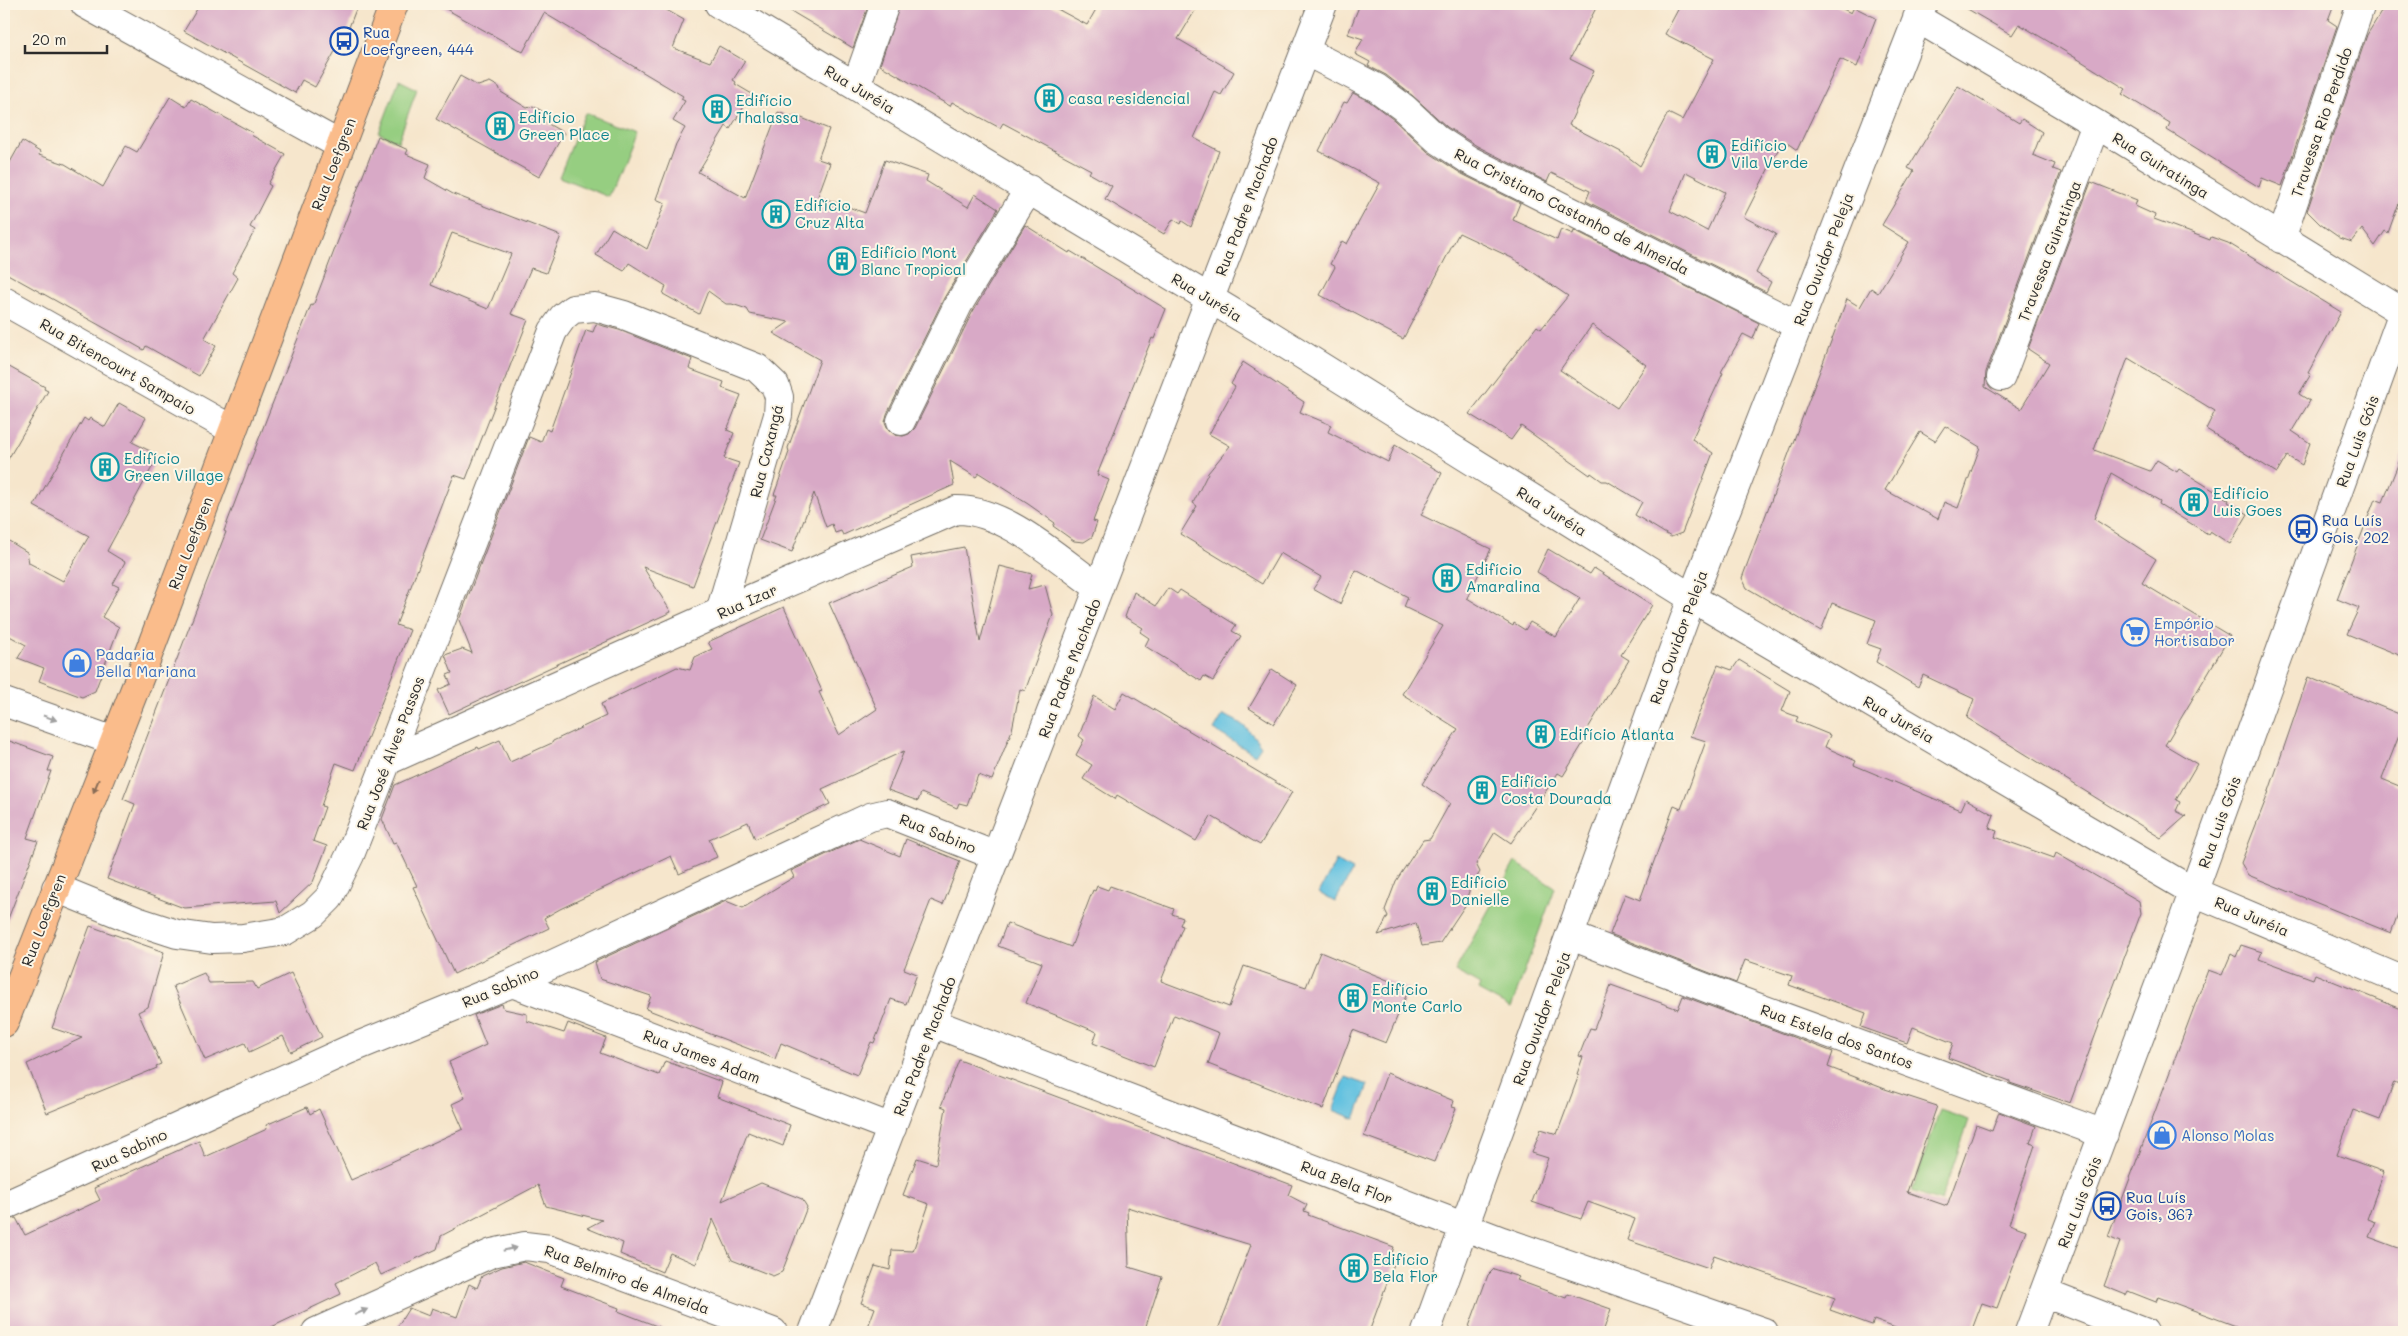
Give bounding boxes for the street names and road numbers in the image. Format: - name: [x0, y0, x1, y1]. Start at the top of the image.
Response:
- street label: Travessa Rio Perdido: [2286, 44, 2356, 200]
- street label: Rua Juréia: [821, 60, 899, 118]
- street label: Rua Loefgren: [306, 115, 360, 213]
- street label: Rua Guiratinga: [2109, 127, 2213, 203]
- street label: Rua Padre Machado: [1210, 133, 1282, 279]
- street label: Rua Cristiano Castanho de Almeida: [1451, 143, 1693, 279]
- street label: Travessa Guiratinga: [2013, 178, 2085, 324]
- street label: Rua Ouvidor Peleja: [1788, 190, 1858, 328]
- street label: Rua Juréia: [1168, 268, 1246, 326]
- street label: Rua Bitencourt Sampaio: [36, 313, 200, 419]
- street label: Rua Luis Góis: [2331, 392, 2383, 490]
- street label: Rua Caxangá: [745, 402, 787, 500]
- street label: Rua Juréia: [1513, 482, 1591, 540]
- street label: Rua Loefgren: [163, 494, 217, 592]
- street label: Rua Ouvidor Peleja: [1644, 567, 1712, 707]
- street label: Rua Izar: [714, 579, 780, 623]
- street label: Rua Padre Machado: [1033, 595, 1105, 741]
- street label: Rua José Alves Passos: [351, 673, 429, 833]
- street label: Rua Juréia: [1860, 691, 1938, 747]
- street label: Rua Luis Góis: [2193, 773, 2245, 871]
- street label: Rua Sabino: [897, 809, 979, 858]
- street label: Rua Loefgren: [16, 871, 70, 969]
- street label: Rua Juréia: [2212, 891, 2292, 941]
- street label: Rua Ouvidor Peleja: [1507, 948, 1575, 1088]
- street label: Rua Sabino: [459, 962, 541, 1012]
- street label: Rua Padre Machado: [888, 973, 960, 1119]
- street label: Rua Estela dos Santos: [1758, 999, 1916, 1073]
- street label: Rua James Adam: [640, 1024, 764, 1088]
- street label: Rua Sabino: [88, 1124, 170, 1176]
- street label: Rua Luis Góis: [2052, 1153, 2106, 1251]
- street label: Rua Bela Flor: [1298, 1155, 1396, 1209]
- street label: Rua Belmiro de Almeida: [542, 1240, 712, 1318]

